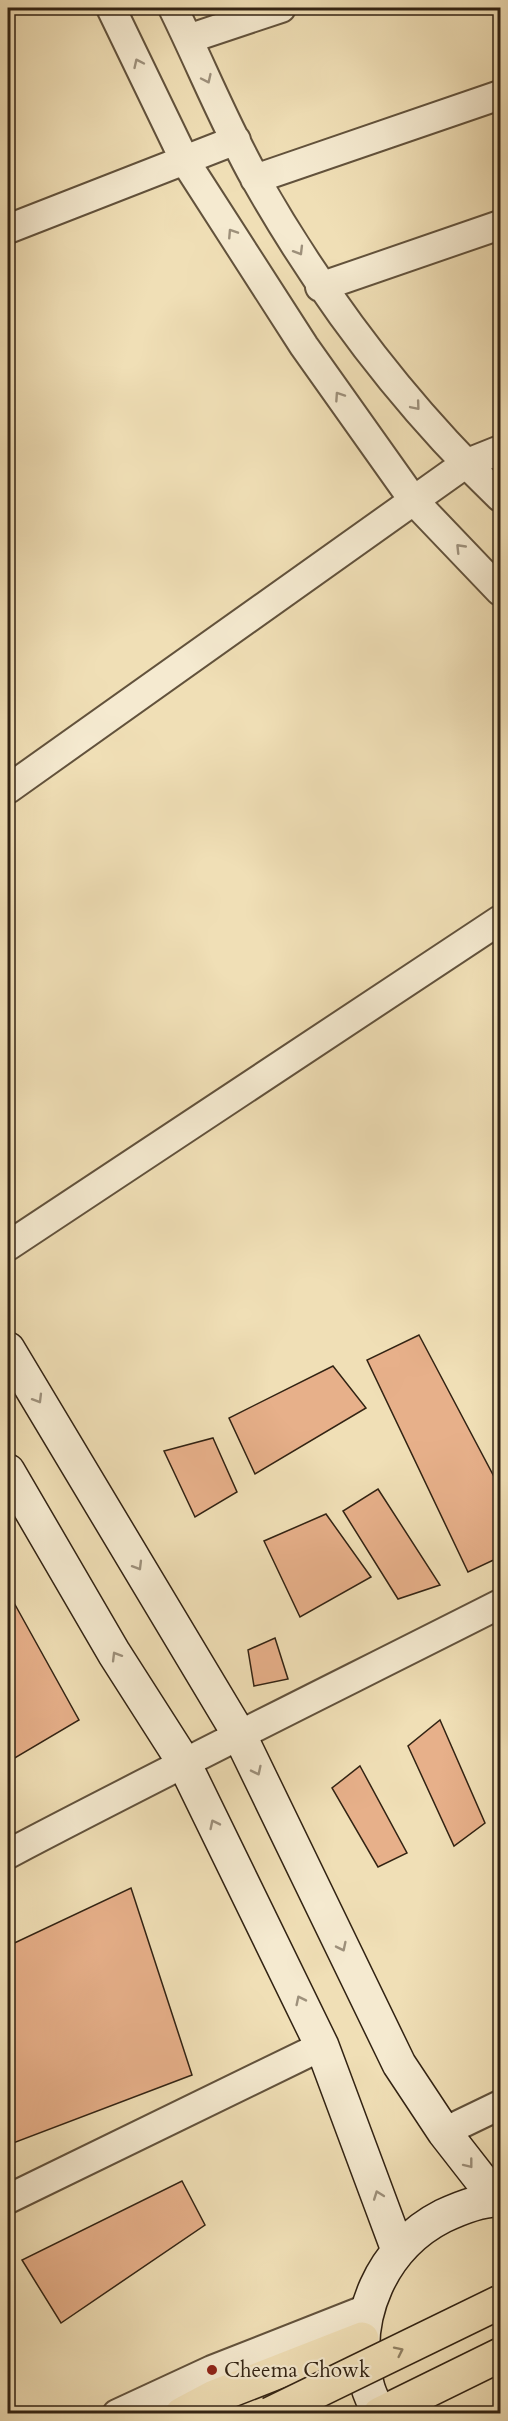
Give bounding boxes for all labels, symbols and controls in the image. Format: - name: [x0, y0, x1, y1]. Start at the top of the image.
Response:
- one-way arrow: [133, 58, 145, 69]
- one-way arrow: [200, 73, 212, 84]
- one-way arrow: [227, 229, 239, 239]
- one-way arrow: [291, 245, 303, 255]
- one-way arrow: [335, 392, 346, 403]
- one-way arrow: [409, 399, 420, 410]
- one-way arrow: [456, 545, 467, 555]
- one-way arrow: [30, 1393, 42, 1403]
- one-way arrow: [131, 1560, 143, 1570]
- one-way arrow: [111, 1652, 123, 1662]
- one-way arrow: [250, 1765, 262, 1776]
- one-way arrow: [210, 1820, 221, 1831]
- one-way arrow: [335, 1940, 347, 1951]
- one-way arrow: [295, 1995, 307, 2006]
- one-way arrow: [461, 2157, 472, 2168]
- one-way arrow: [373, 2190, 385, 2201]
- one-way arrow: [392, 2347, 403, 2359]
- place label: Cheema Chowk: [224, 2356, 371, 2385]
- marker: Cheema Chowk: [205, 2363, 219, 2377]

